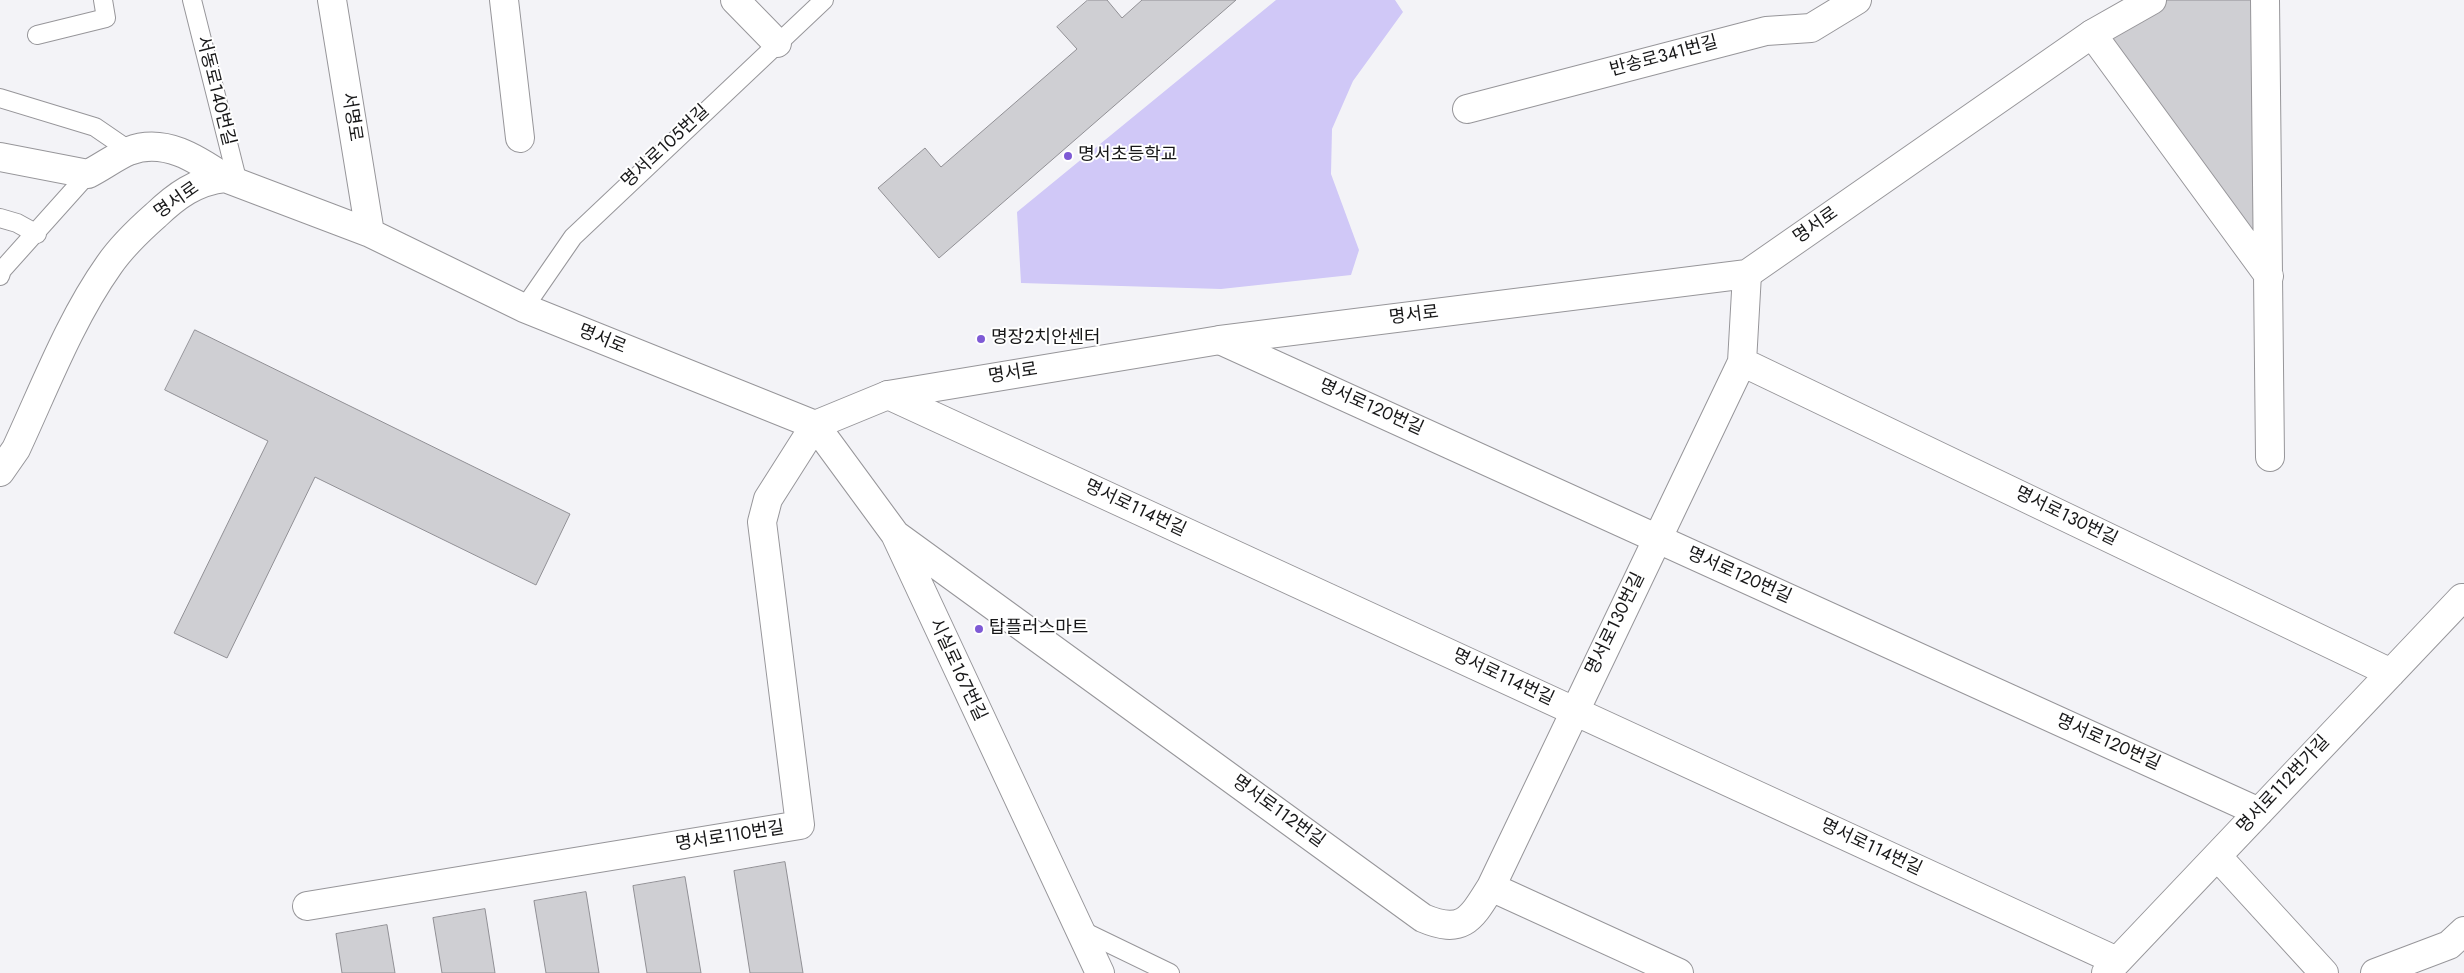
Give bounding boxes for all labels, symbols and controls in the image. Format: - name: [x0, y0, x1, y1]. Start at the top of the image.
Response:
- street label: 반송로341번길: [1607, 32, 1721, 82]
- street label: 서동로140번길: [191, 34, 239, 148]
- street label: 서명로: [336, 91, 366, 143]
- street label: 명서로105번길: [618, 101, 714, 193]
- place label: 명서초등학교: [1078, 145, 1177, 167]
- marker: 명서초등학교: [1062, 150, 1074, 162]
- street label: 명서로: [150, 178, 204, 224]
- street label: 명서로: [1789, 203, 1843, 249]
- street label: 명서로: [1388, 302, 1440, 330]
- street label: 명서로: [575, 321, 629, 359]
- place label: 명장2치안센터: [991, 328, 1101, 350]
- marker: 명장2치안센터: [975, 333, 987, 345]
- street label: 명서로: [987, 359, 1039, 389]
- street label: 명서로120번길: [1315, 375, 1427, 441]
- street label: 명서로114번길: [1081, 476, 1189, 542]
- street label: 명서로130번길: [2011, 483, 2121, 551]
- street label: 명서로120번길: [1683, 543, 1795, 609]
- street label: 명서로130번길: [1582, 569, 1650, 679]
- street label: 시실로167번길: [924, 615, 990, 725]
- place label: 탑플러스마트: [989, 618, 1088, 640]
- marker: 탑플러스마트: [973, 623, 985, 635]
- street label: 명서로114번길: [1449, 645, 1557, 711]
- street label: 명서로120번길: [2052, 710, 2164, 776]
- street label: 명서로112번가길: [2233, 732, 2335, 838]
- street label: 명서로112번길: [1227, 771, 1329, 853]
- street label: 명서로114번길: [1817, 815, 1925, 881]
- street label: 명서로110번길: [674, 818, 786, 856]

